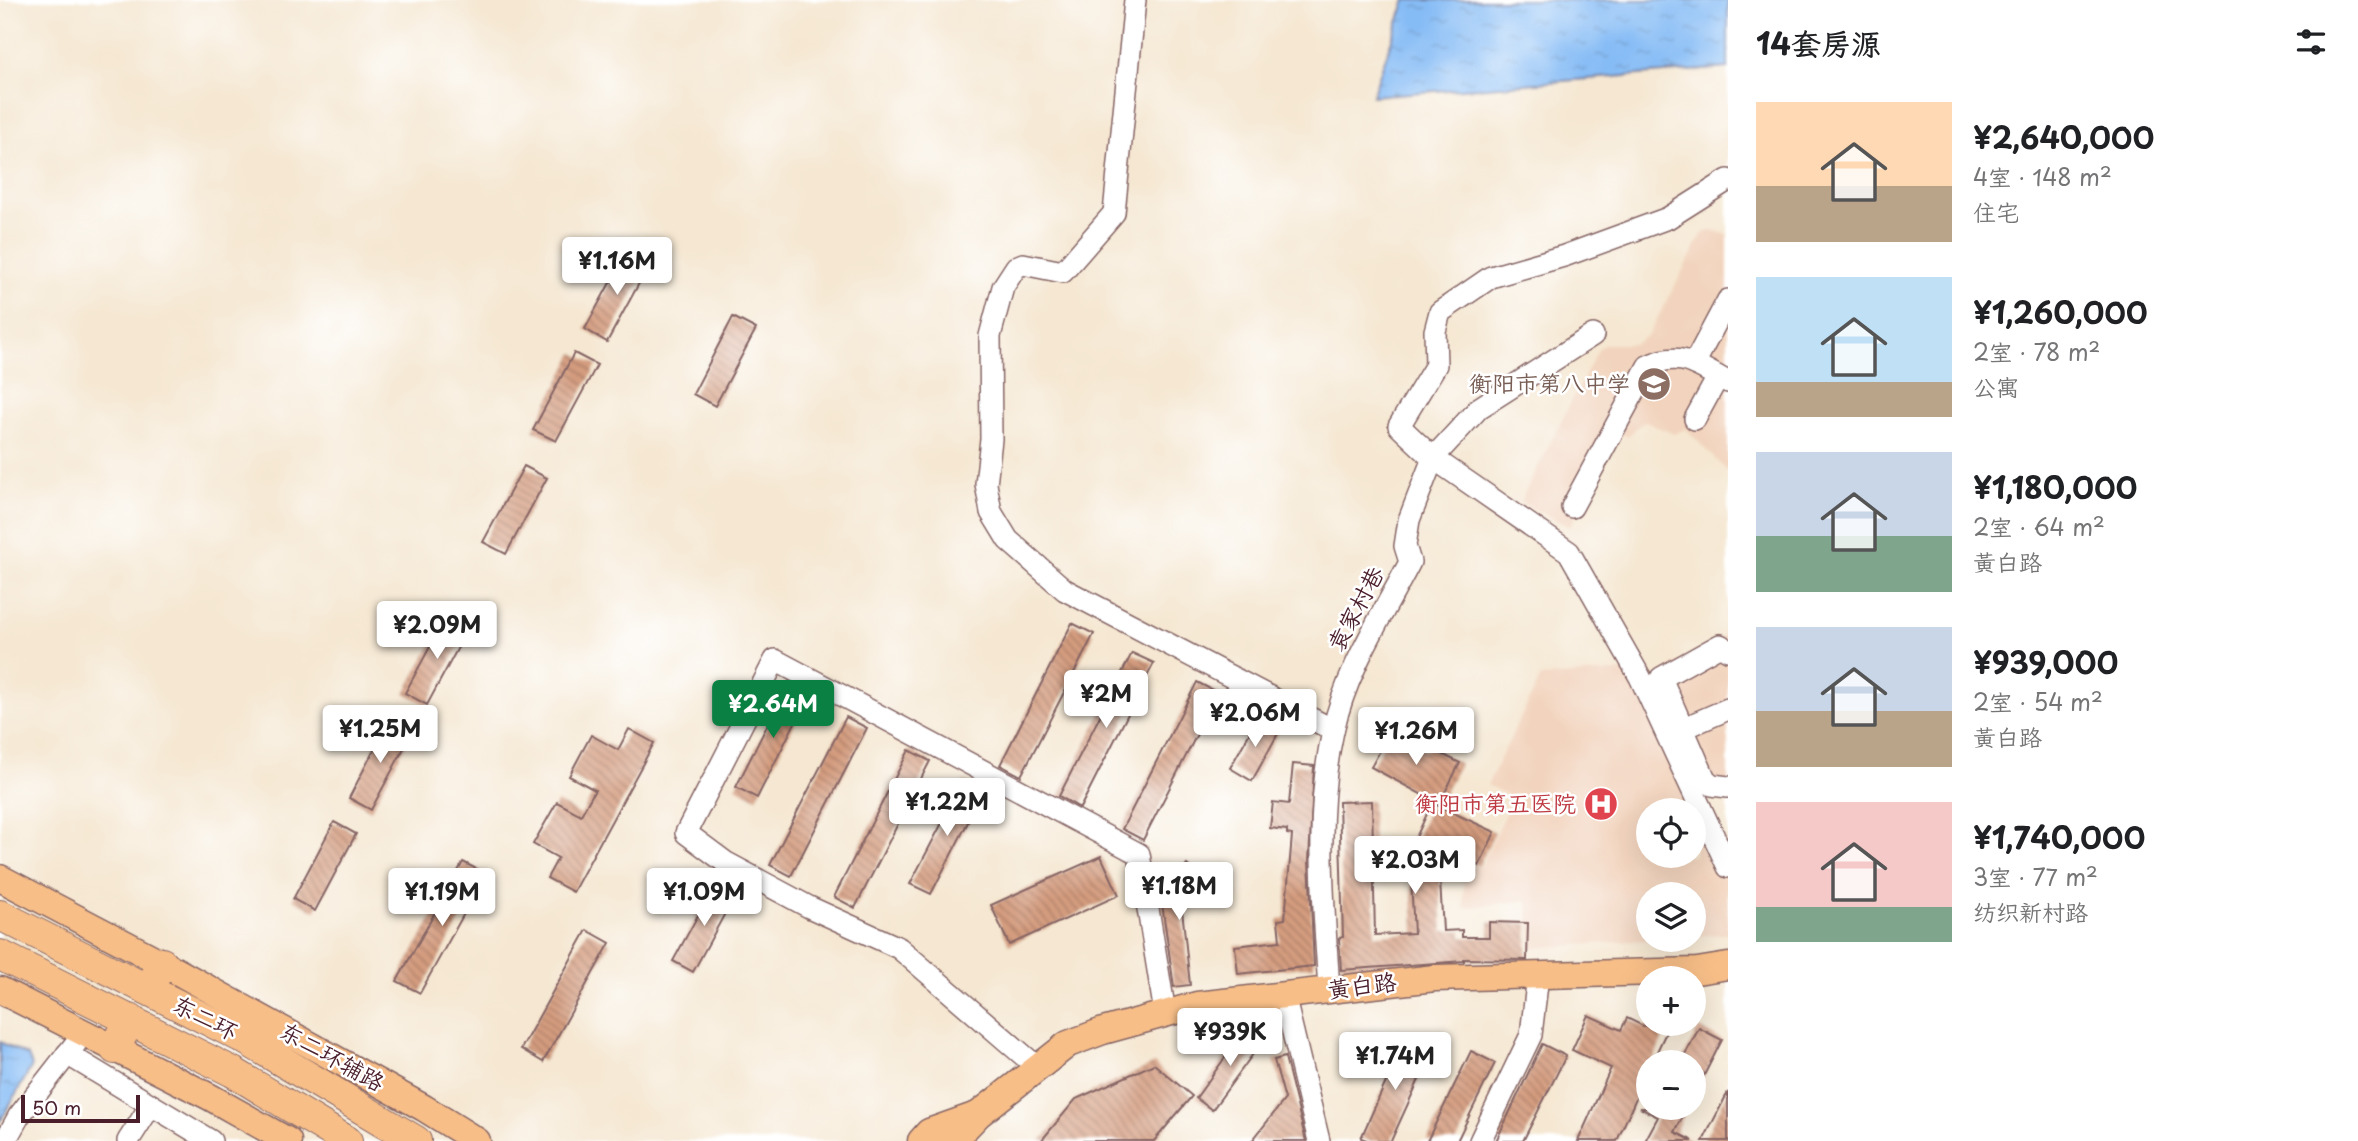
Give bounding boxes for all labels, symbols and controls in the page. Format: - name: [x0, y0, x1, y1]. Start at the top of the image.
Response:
- text: 14套房源: [1756, 20, 1881, 65]
- icon: filters: [2292, 23, 2330, 61]
- text: ¥2,640,000: [1973, 114, 2154, 159]
- icon: home: [1812, 130, 1896, 214]
- text: 4室 · 148 m²: [1973, 159, 2112, 194]
- text: 住宅: [1973, 194, 2019, 229]
- pin: ¥1.16M: [560, 238, 674, 297]
- text: ¥1.16M: [578, 242, 656, 277]
- text: ¥1,260,000: [1973, 289, 2148, 334]
- icon: home: [1812, 305, 1896, 389]
- text: 2室 · 78 m²: [1973, 334, 2100, 369]
- place label: 衡阳市第八中学: [1469, 365, 1630, 400]
- school or university icon: 衡阳市第八中学: [1635, 365, 1673, 403]
- text: 公寓: [1973, 369, 2019, 404]
- text: ¥1,180,000: [1973, 464, 2137, 509]
- icon: home: [1812, 480, 1896, 564]
- text: 2室 · 64 m²: [1973, 509, 2105, 544]
- text: 黄白路: [1973, 544, 2042, 579]
- street label: 袁家村巷: [1318, 559, 1392, 657]
- pin: ¥2.09M: [380, 602, 494, 661]
- text: ¥2.09M: [393, 606, 481, 641]
- text: ¥939,000: [1973, 639, 2118, 684]
- icon: home: [1812, 655, 1896, 739]
- pin: ¥2M: [1072, 670, 1140, 730]
- text: ¥2M: [1080, 675, 1132, 710]
- pin: ¥2.64M: [716, 680, 830, 740]
- text: 2室 · 54 m²: [1973, 684, 2103, 719]
- text: ¥2.64M: [728, 685, 818, 720]
- pin: ¥2.06M: [1198, 690, 1312, 749]
- text: ¥2.06M: [1210, 694, 1300, 729]
- pin: ¥1.25M: [323, 706, 437, 765]
- pin: ¥1.26M: [1359, 708, 1473, 767]
- text: ¥1.25M: [339, 710, 421, 745]
- text: ¥1.26M: [1374, 712, 1458, 747]
- text: 黄白路: [1973, 719, 2042, 754]
- pin: ¥1.22M: [890, 778, 1004, 838]
- text: ¥1.22M: [905, 783, 989, 818]
- place label: 衡阳市第五医院: [1415, 785, 1576, 820]
- hospital icon: 衡阳市第五医院: [1582, 785, 1620, 823]
- map controls: [1636, 798, 1706, 1120]
- button: locate: [1636, 798, 1706, 868]
- text: ¥1,740,000: [1973, 814, 2145, 859]
- icon: home: [1812, 830, 1896, 914]
- pin: ¥2.03M: [1358, 836, 1472, 896]
- text: ¥2.03M: [1370, 841, 1460, 876]
- text: 3室 · 77 m²: [1973, 859, 2098, 894]
- pin: ¥1.18M: [1122, 862, 1236, 922]
- text: ¥1.18M: [1141, 867, 1217, 902]
- pin: ¥1.19M: [385, 869, 499, 928]
- pin: ¥1.09M: [647, 869, 761, 928]
- text: ¥1.19M: [404, 873, 480, 908]
- text: ¥1.09M: [663, 873, 745, 908]
- button: layers: [1636, 882, 1706, 952]
- text: 纺织新村路: [1973, 894, 2088, 929]
- street label: 黄白路: [1325, 963, 1398, 1006]
- button: +: [1636, 966, 1706, 1036]
- street label: 东二环: [167, 985, 244, 1048]
- pin: ¥939K: [1181, 1009, 1279, 1068]
- street label: 东二环辅路: [274, 1013, 392, 1099]
- text: ¥939K: [1193, 1013, 1267, 1048]
- pin: ¥1.74M: [1338, 1032, 1452, 1092]
- text: ¥1.74M: [1355, 1037, 1435, 1072]
- button: −: [1636, 1050, 1706, 1120]
- scale bar: [21, 1092, 140, 1124]
- text: 50 m: [32, 1093, 81, 1121]

